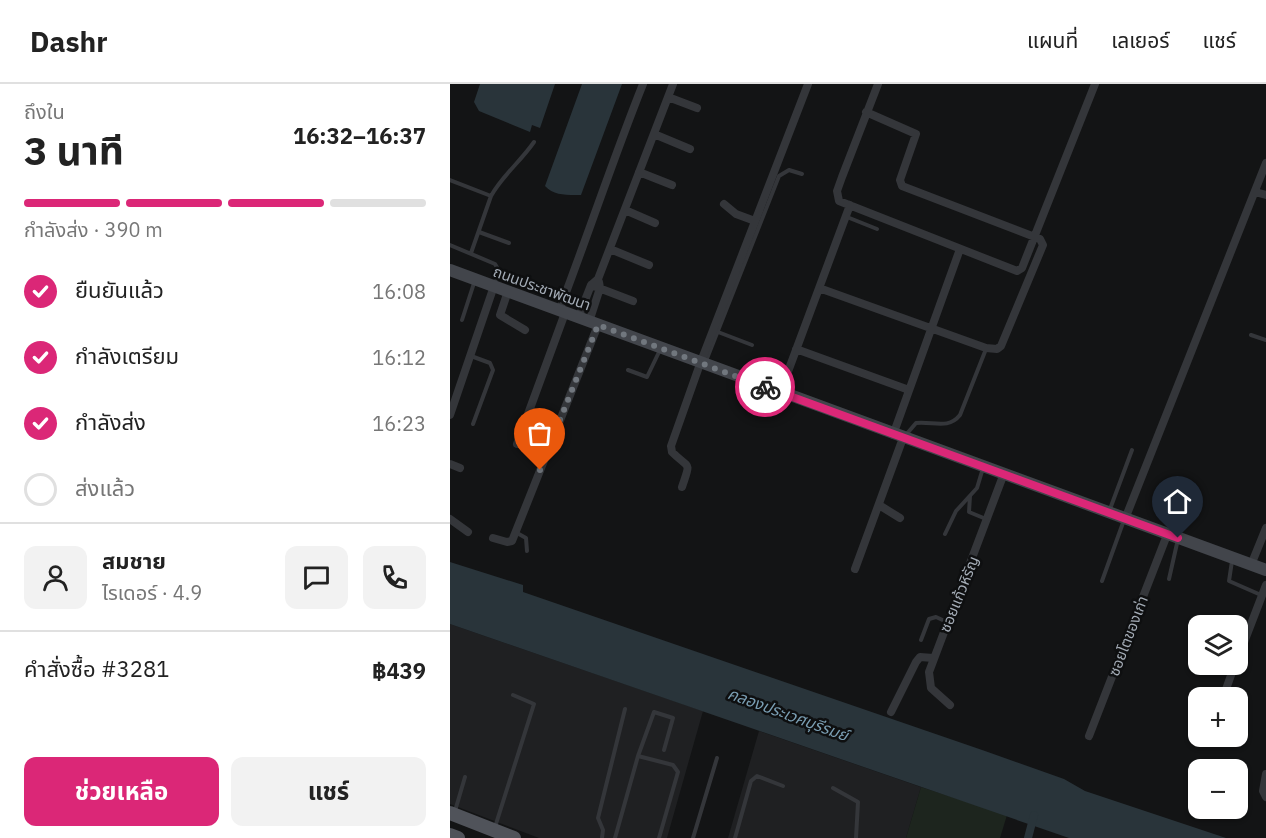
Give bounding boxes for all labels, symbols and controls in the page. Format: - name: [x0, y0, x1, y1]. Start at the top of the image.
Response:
- text: Dashr: [30, 23, 108, 60]
- text: แผนที่: [1027, 26, 1078, 54]
- text: เลเยอร์: [1111, 26, 1170, 54]
- text: แชร์: [1203, 26, 1236, 54]
- text: ถึงใน: [24, 98, 65, 125]
- text: 16:32–16:37: [293, 121, 426, 150]
- text: 3 นาที: [24, 125, 124, 176]
- text: กำลังส่ง · 390 m: [24, 216, 163, 243]
- street label: ถนนประชาพัฒนา: [491, 262, 593, 314]
- icon: check: [24, 275, 57, 308]
- text: ยืนยันแล้ว: [75, 275, 164, 304]
- text: 16:08: [372, 278, 426, 305]
- icon: check: [24, 341, 57, 374]
- text: กำลังเตรียม: [75, 341, 179, 370]
- text: 16:12: [372, 344, 426, 371]
- courier: [735, 357, 795, 417]
- icon: bike: [749, 371, 782, 404]
- icon: check: [24, 407, 57, 440]
- text: กำลังส่ง: [75, 407, 146, 436]
- pin: [514, 408, 565, 470]
- text: 16:23: [372, 410, 426, 437]
- icon: bag: [523, 417, 556, 450]
- text: ส่งแล้ว: [75, 473, 135, 502]
- pin: [1152, 476, 1203, 538]
- icon: home: [1161, 485, 1194, 518]
- button: person: [24, 546, 87, 609]
- text: สมชาย: [102, 546, 166, 575]
- button: chat: [285, 546, 348, 609]
- button: phone: [363, 546, 426, 609]
- street label: ซอยแก้วหิรัญ: [935, 553, 983, 635]
- text: ไรเดอร์ · 4.9: [102, 579, 202, 606]
- street label: ซอยโตของเก่า: [1104, 593, 1152, 679]
- map controls: [1188, 615, 1248, 819]
- button: layers: [1188, 615, 1248, 675]
- text: คำสั่งซื้อ #3281: [24, 654, 169, 683]
- text: ฿439: [372, 656, 426, 685]
- water label: คลองประเวศบุรีรมย์: [725, 683, 854, 747]
- button: +: [1188, 687, 1248, 747]
- button: ช่วยเหลือ: [24, 757, 219, 826]
- button: แชร์: [231, 757, 426, 826]
- button: −: [1188, 759, 1248, 819]

